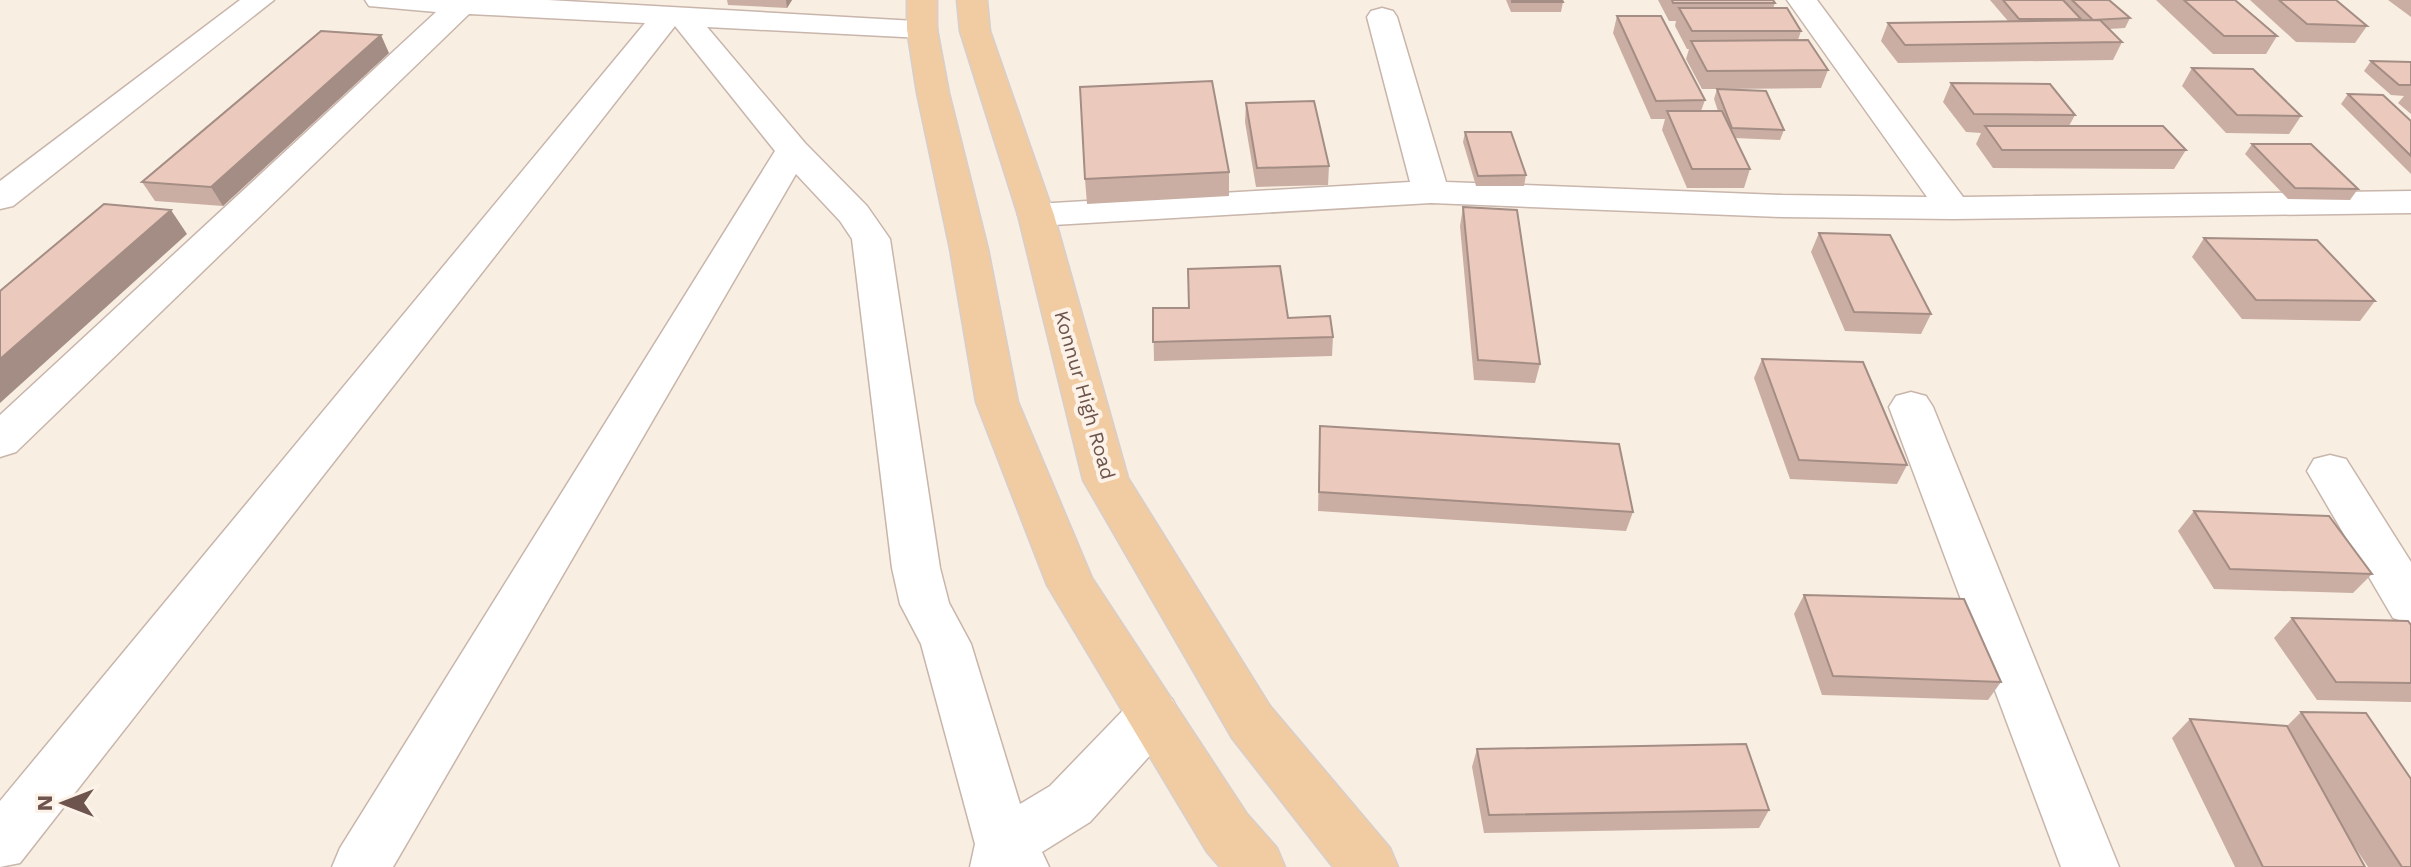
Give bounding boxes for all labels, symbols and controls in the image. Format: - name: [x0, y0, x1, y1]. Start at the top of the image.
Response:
- street label: Konnur High Road: [1049, 308, 1121, 482]
- north arrow: [24, 763, 104, 843]
- text: N: [32, 795, 57, 811]

